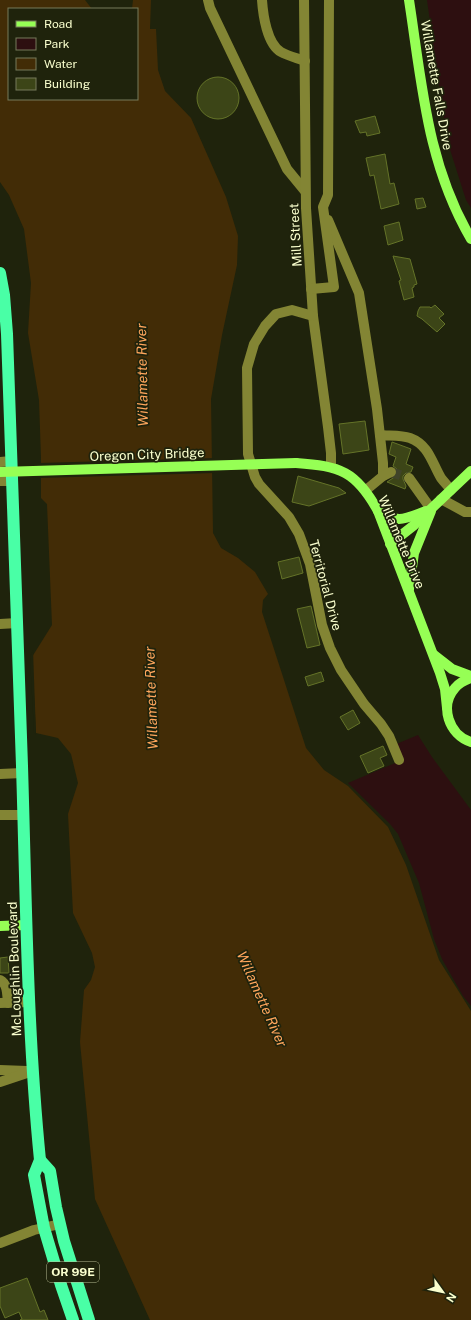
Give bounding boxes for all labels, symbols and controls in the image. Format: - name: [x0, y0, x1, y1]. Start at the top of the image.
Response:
- legend: [8, 8, 138, 100]
- text: Road: [44, 17, 72, 31]
- street label: Willamette Falls Drive: [418, 19, 455, 151]
- text: Park: [44, 37, 70, 51]
- text: Water: [44, 57, 78, 71]
- text: Building: [44, 77, 90, 91]
- street label: Mill Street: [286, 203, 305, 267]
- water label: Willamette River: [133, 323, 151, 427]
- street label: Oregon City Bridge: [89, 445, 205, 464]
- street label: Willamette Drive: [375, 493, 428, 591]
- street label: Territorial Drive: [306, 538, 345, 632]
- water label: Willamette River: [141, 645, 161, 750]
- street label: McLoughlin Boulevard: [5, 901, 24, 1037]
- water label: Willamette River: [234, 949, 291, 1050]
- road number: OR 99E: [47, 1262, 99, 1282]
- north arrow: [423, 1272, 463, 1312]
- text: N: [444, 1291, 459, 1304]

